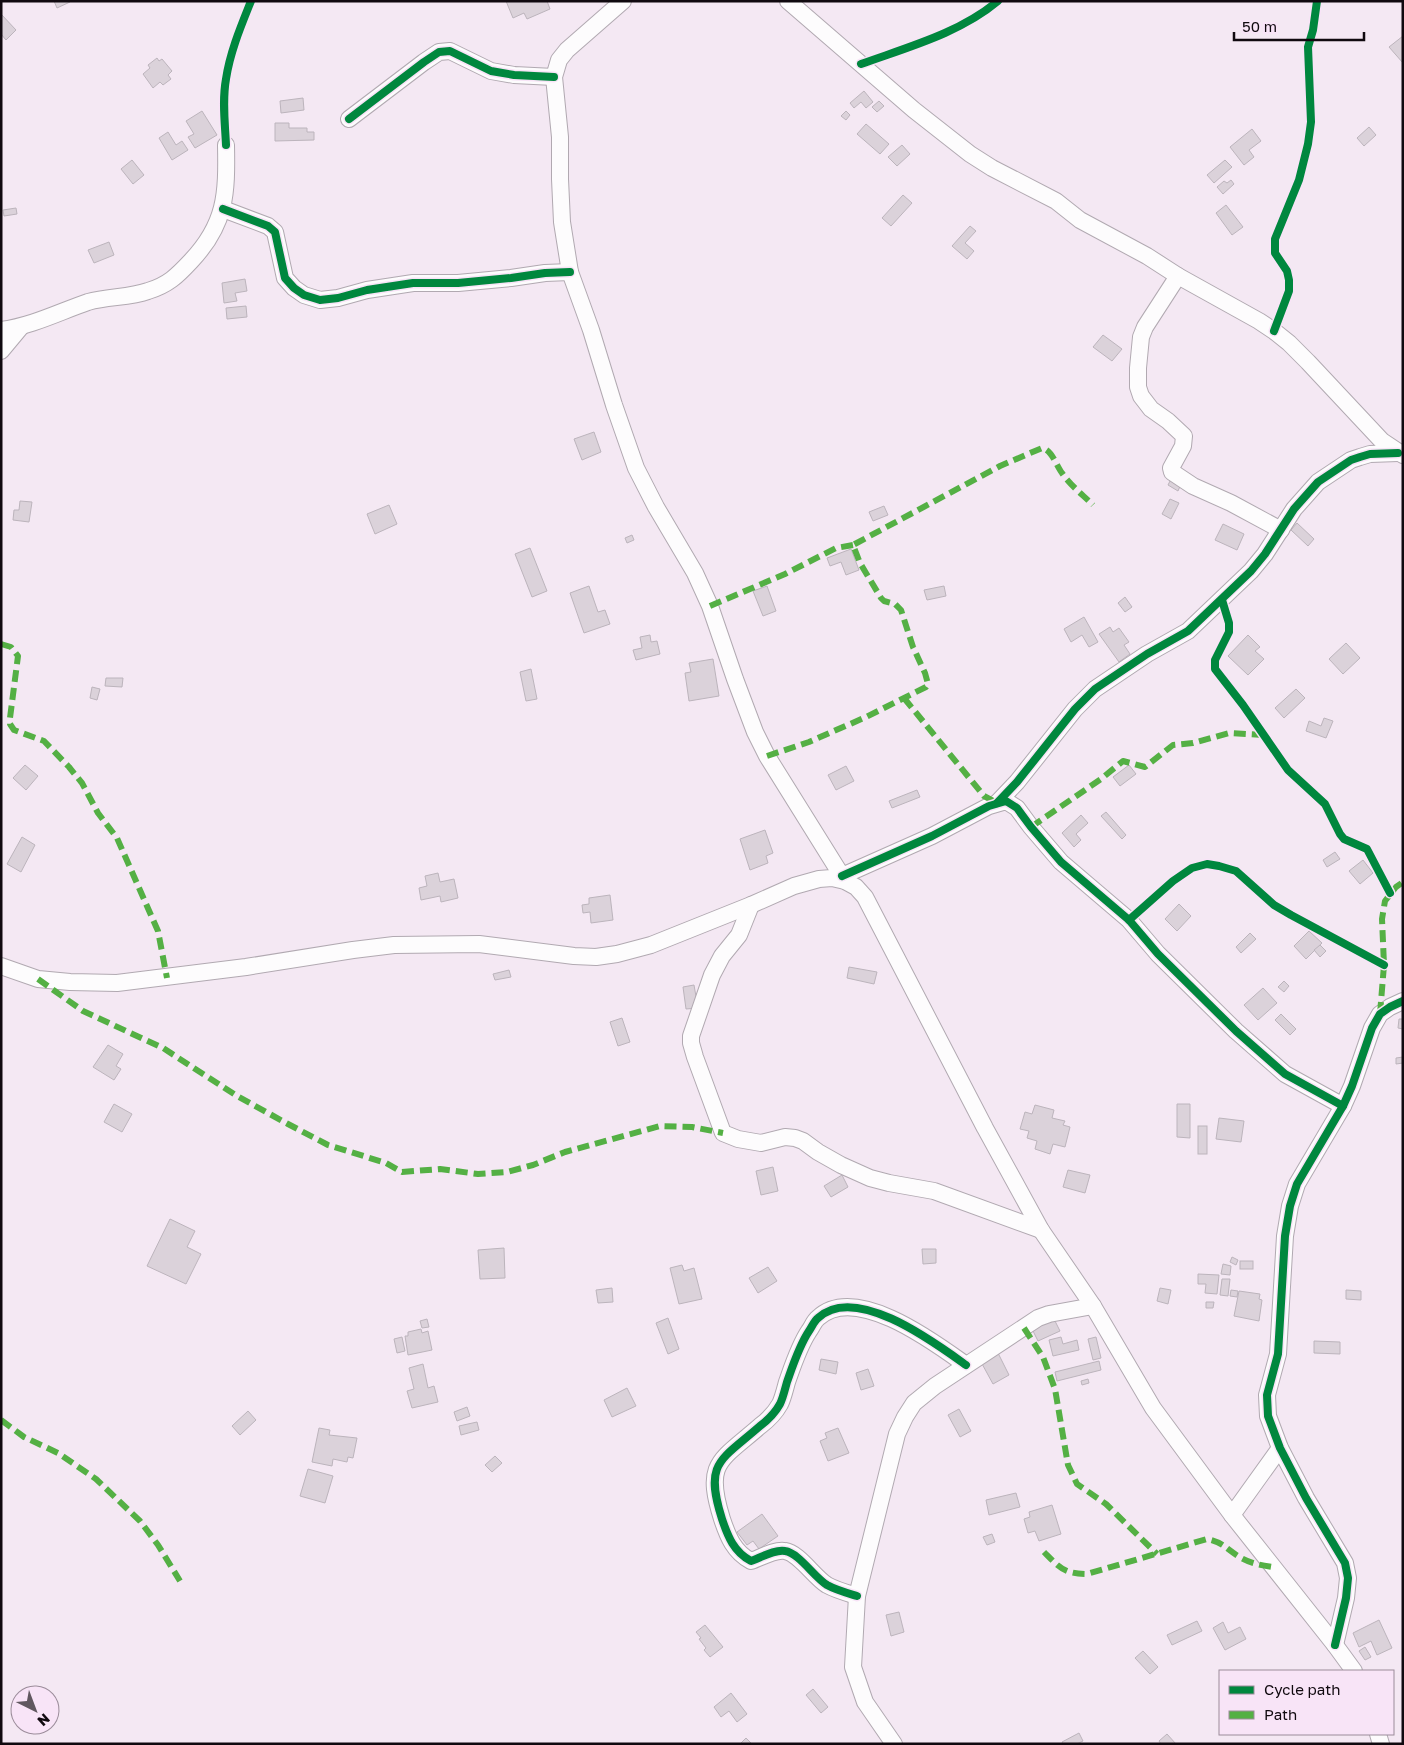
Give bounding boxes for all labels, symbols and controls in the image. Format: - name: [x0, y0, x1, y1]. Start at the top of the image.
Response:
- scale bar: [1234, 10, 1364, 42]
- text: 50 m: [1242, 17, 1277, 35]
- legend: [1219, 1670, 1394, 1735]
- text: Cycle path: [1264, 1680, 1340, 1698]
- north arrow: [10, 1685, 60, 1735]
- text: Path: [1264, 1705, 1297, 1723]
- text: N: [34, 1710, 54, 1730]

